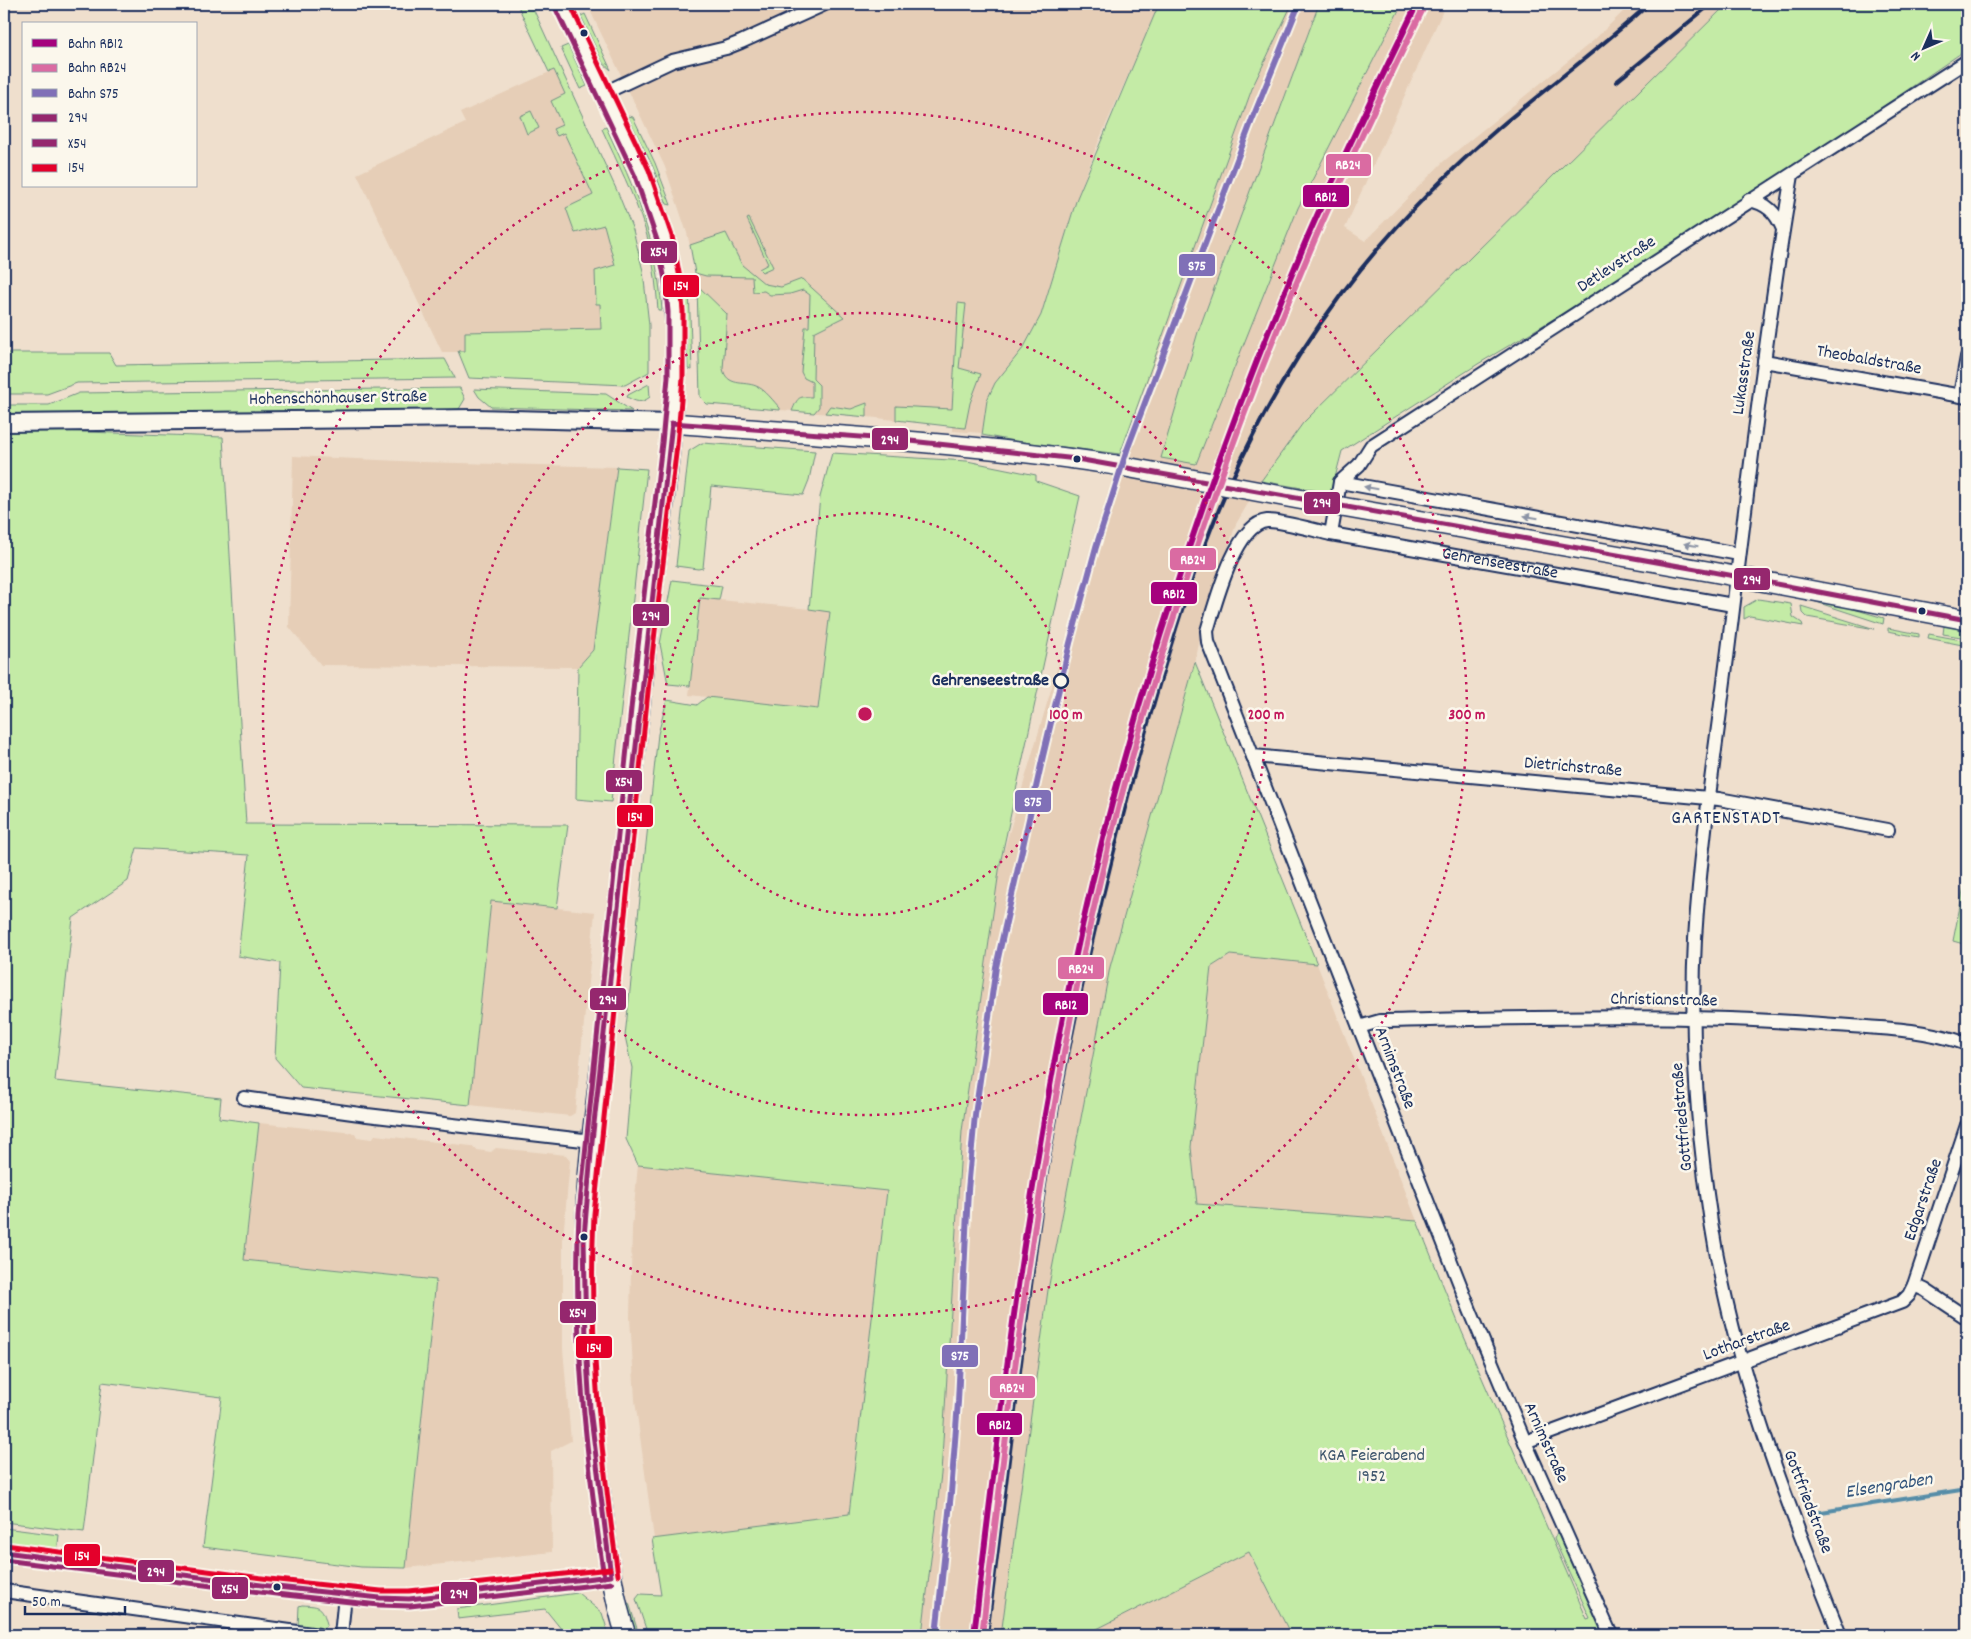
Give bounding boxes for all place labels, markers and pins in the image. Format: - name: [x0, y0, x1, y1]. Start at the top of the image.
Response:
- unlabelled marker: [579, 28, 589, 38]
- unlabelled marker: [1072, 454, 1082, 464]
- unlabelled marker: [1917, 606, 1927, 616]
- place label: Gehrenseestraße: [932, 669, 1049, 694]
- marker: Gehrenseestraße: [1053, 673, 1069, 689]
- centre of rings: [856, 705, 874, 723]
- unlabelled marker: [579, 1232, 589, 1242]
- unlabelled marker: [272, 1582, 282, 1592]

